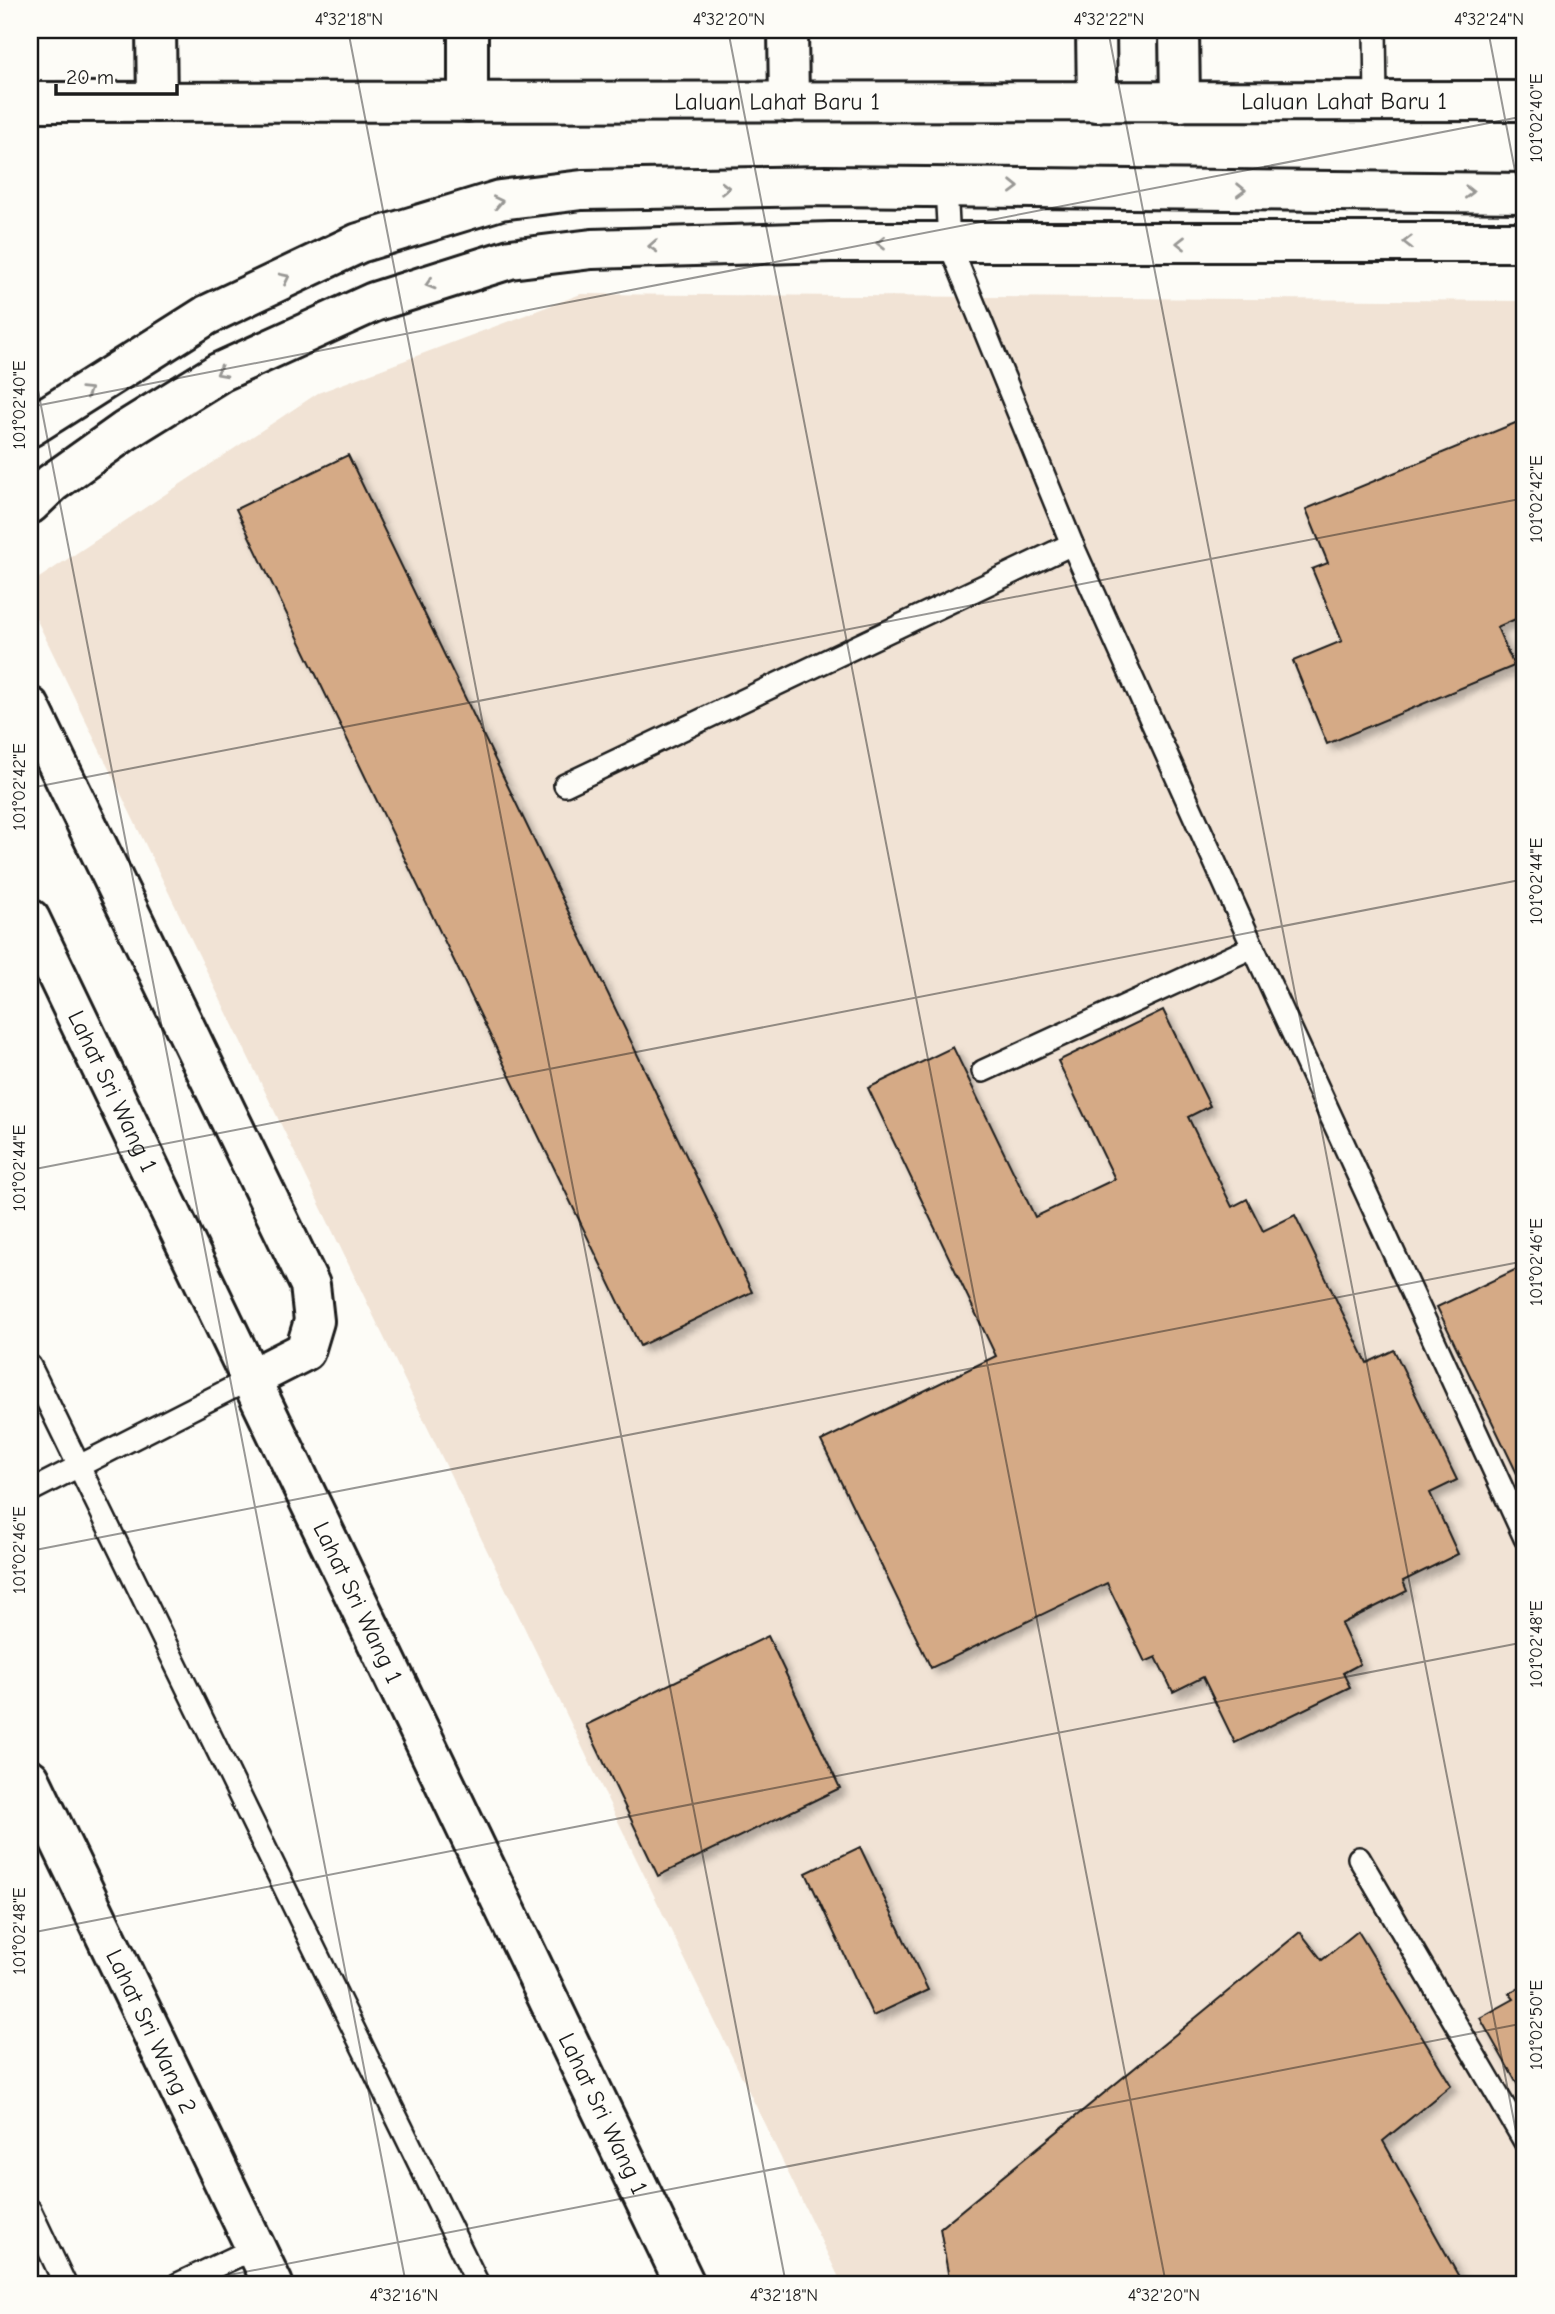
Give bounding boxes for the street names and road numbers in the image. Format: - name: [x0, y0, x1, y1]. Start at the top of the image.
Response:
- street label: Laluan Lahat Baru 1: [674, 87, 880, 116]
- street label: Laluan Lahat Baru 1: [1241, 87, 1447, 115]
- street label: Lahat Sri Wang 1: [62, 1006, 163, 1176]
- street label: Lahat Sri Wang 1: [307, 1517, 409, 1688]
- street label: Lahat Sri Wang 2: [100, 1945, 203, 2118]
- street label: Lahat Sri Wang 1: [553, 2028, 654, 2199]

